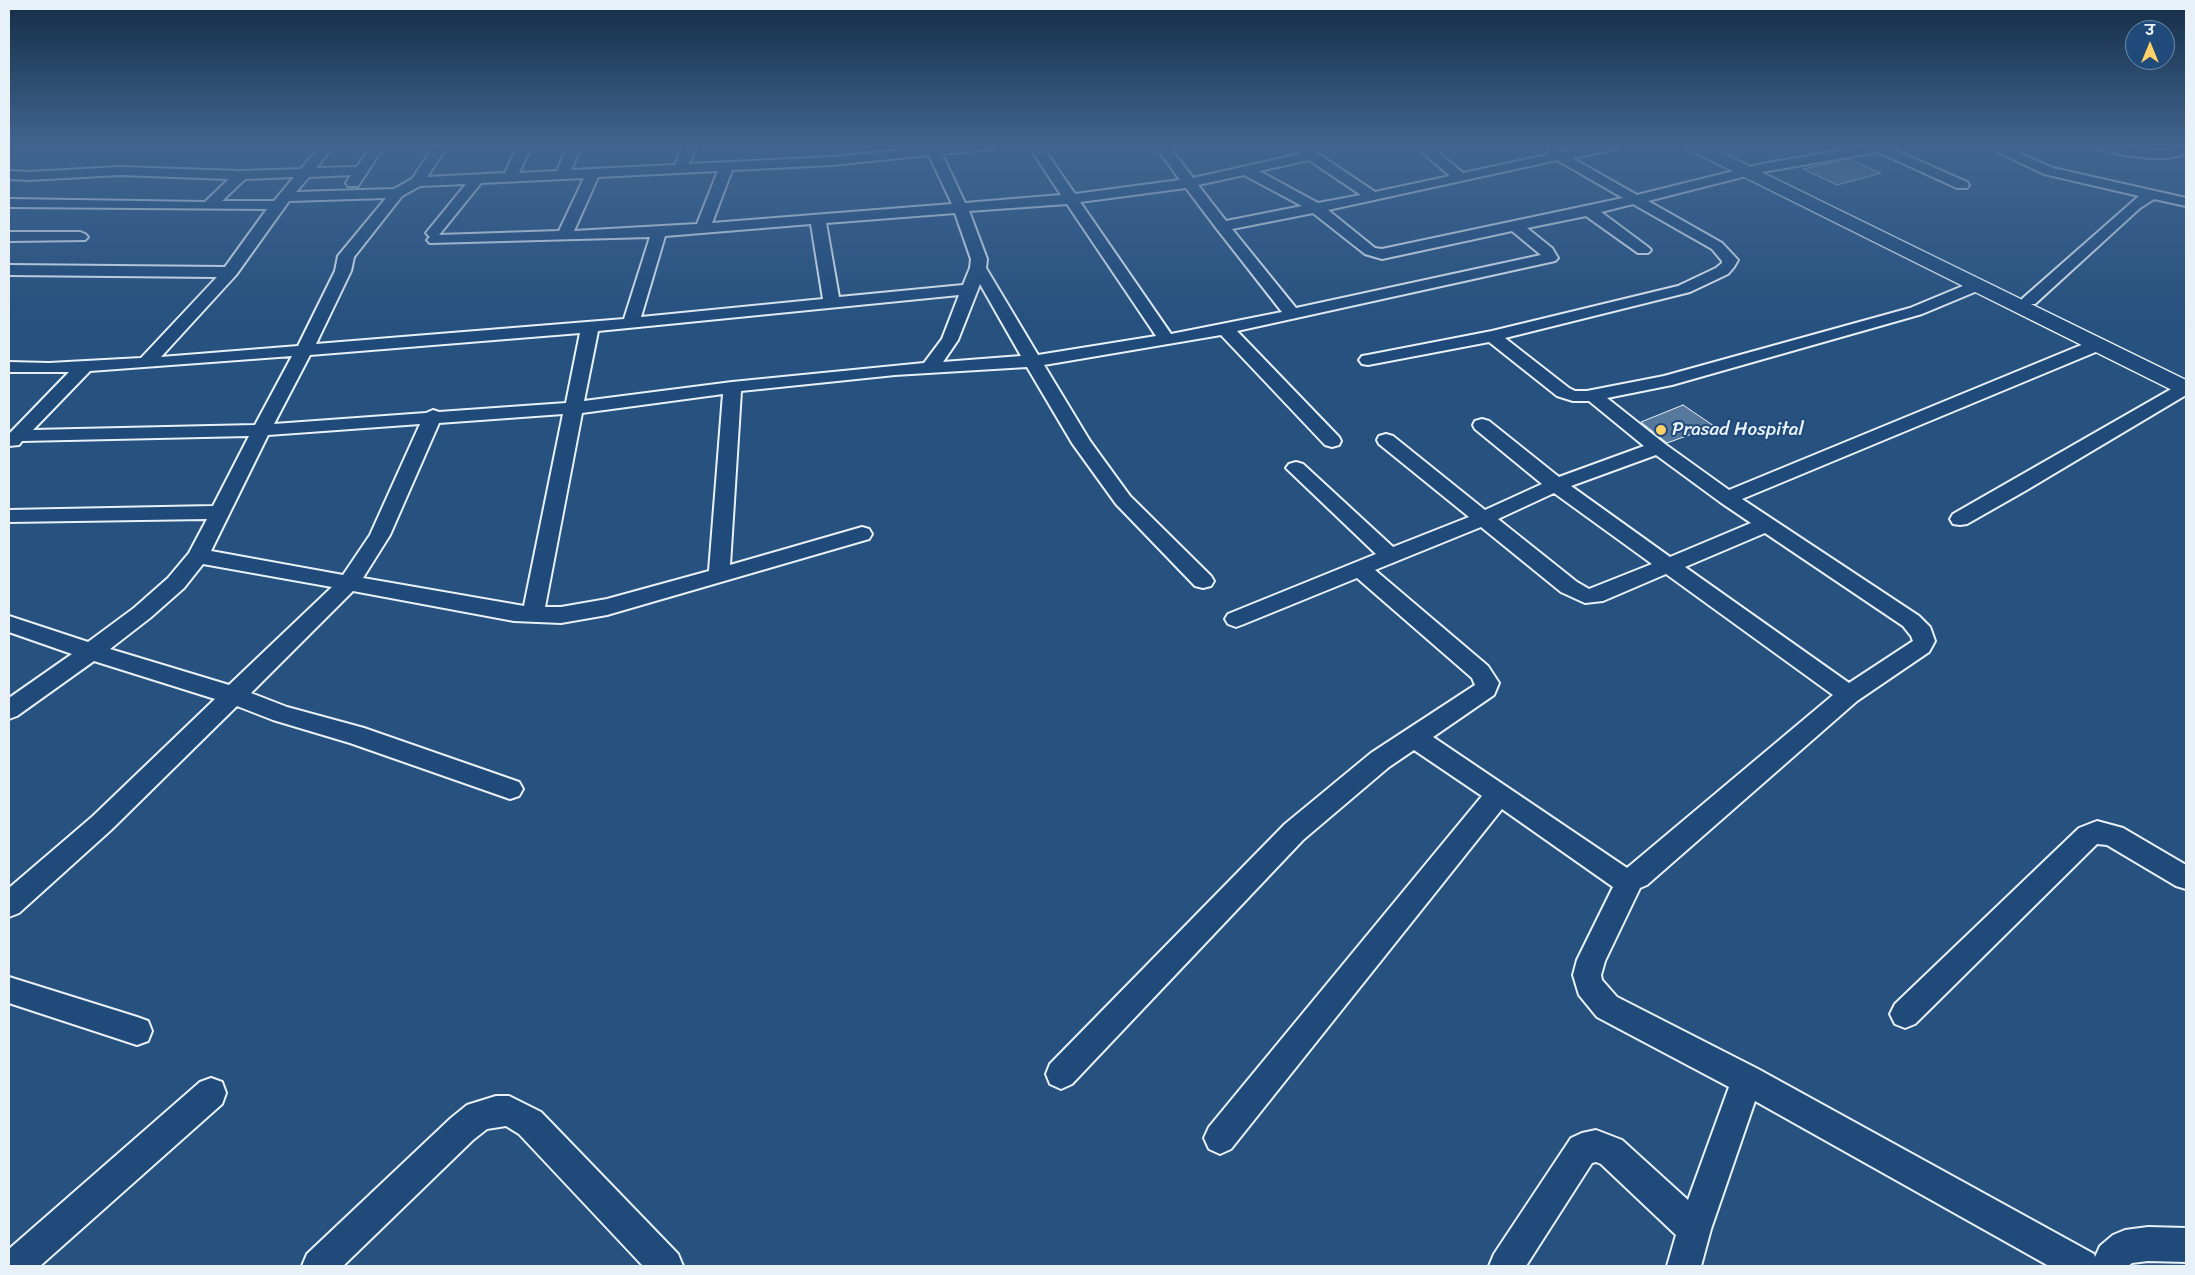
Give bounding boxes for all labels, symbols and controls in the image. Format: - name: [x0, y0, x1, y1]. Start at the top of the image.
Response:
- text: उ: [2145, 18, 2155, 43]
- north arrow: [2125, 20, 2175, 70]
- place label: Prasad Hospital: [1672, 419, 1804, 441]
- marker: Prasad Hospital: [1654, 423, 1668, 437]

